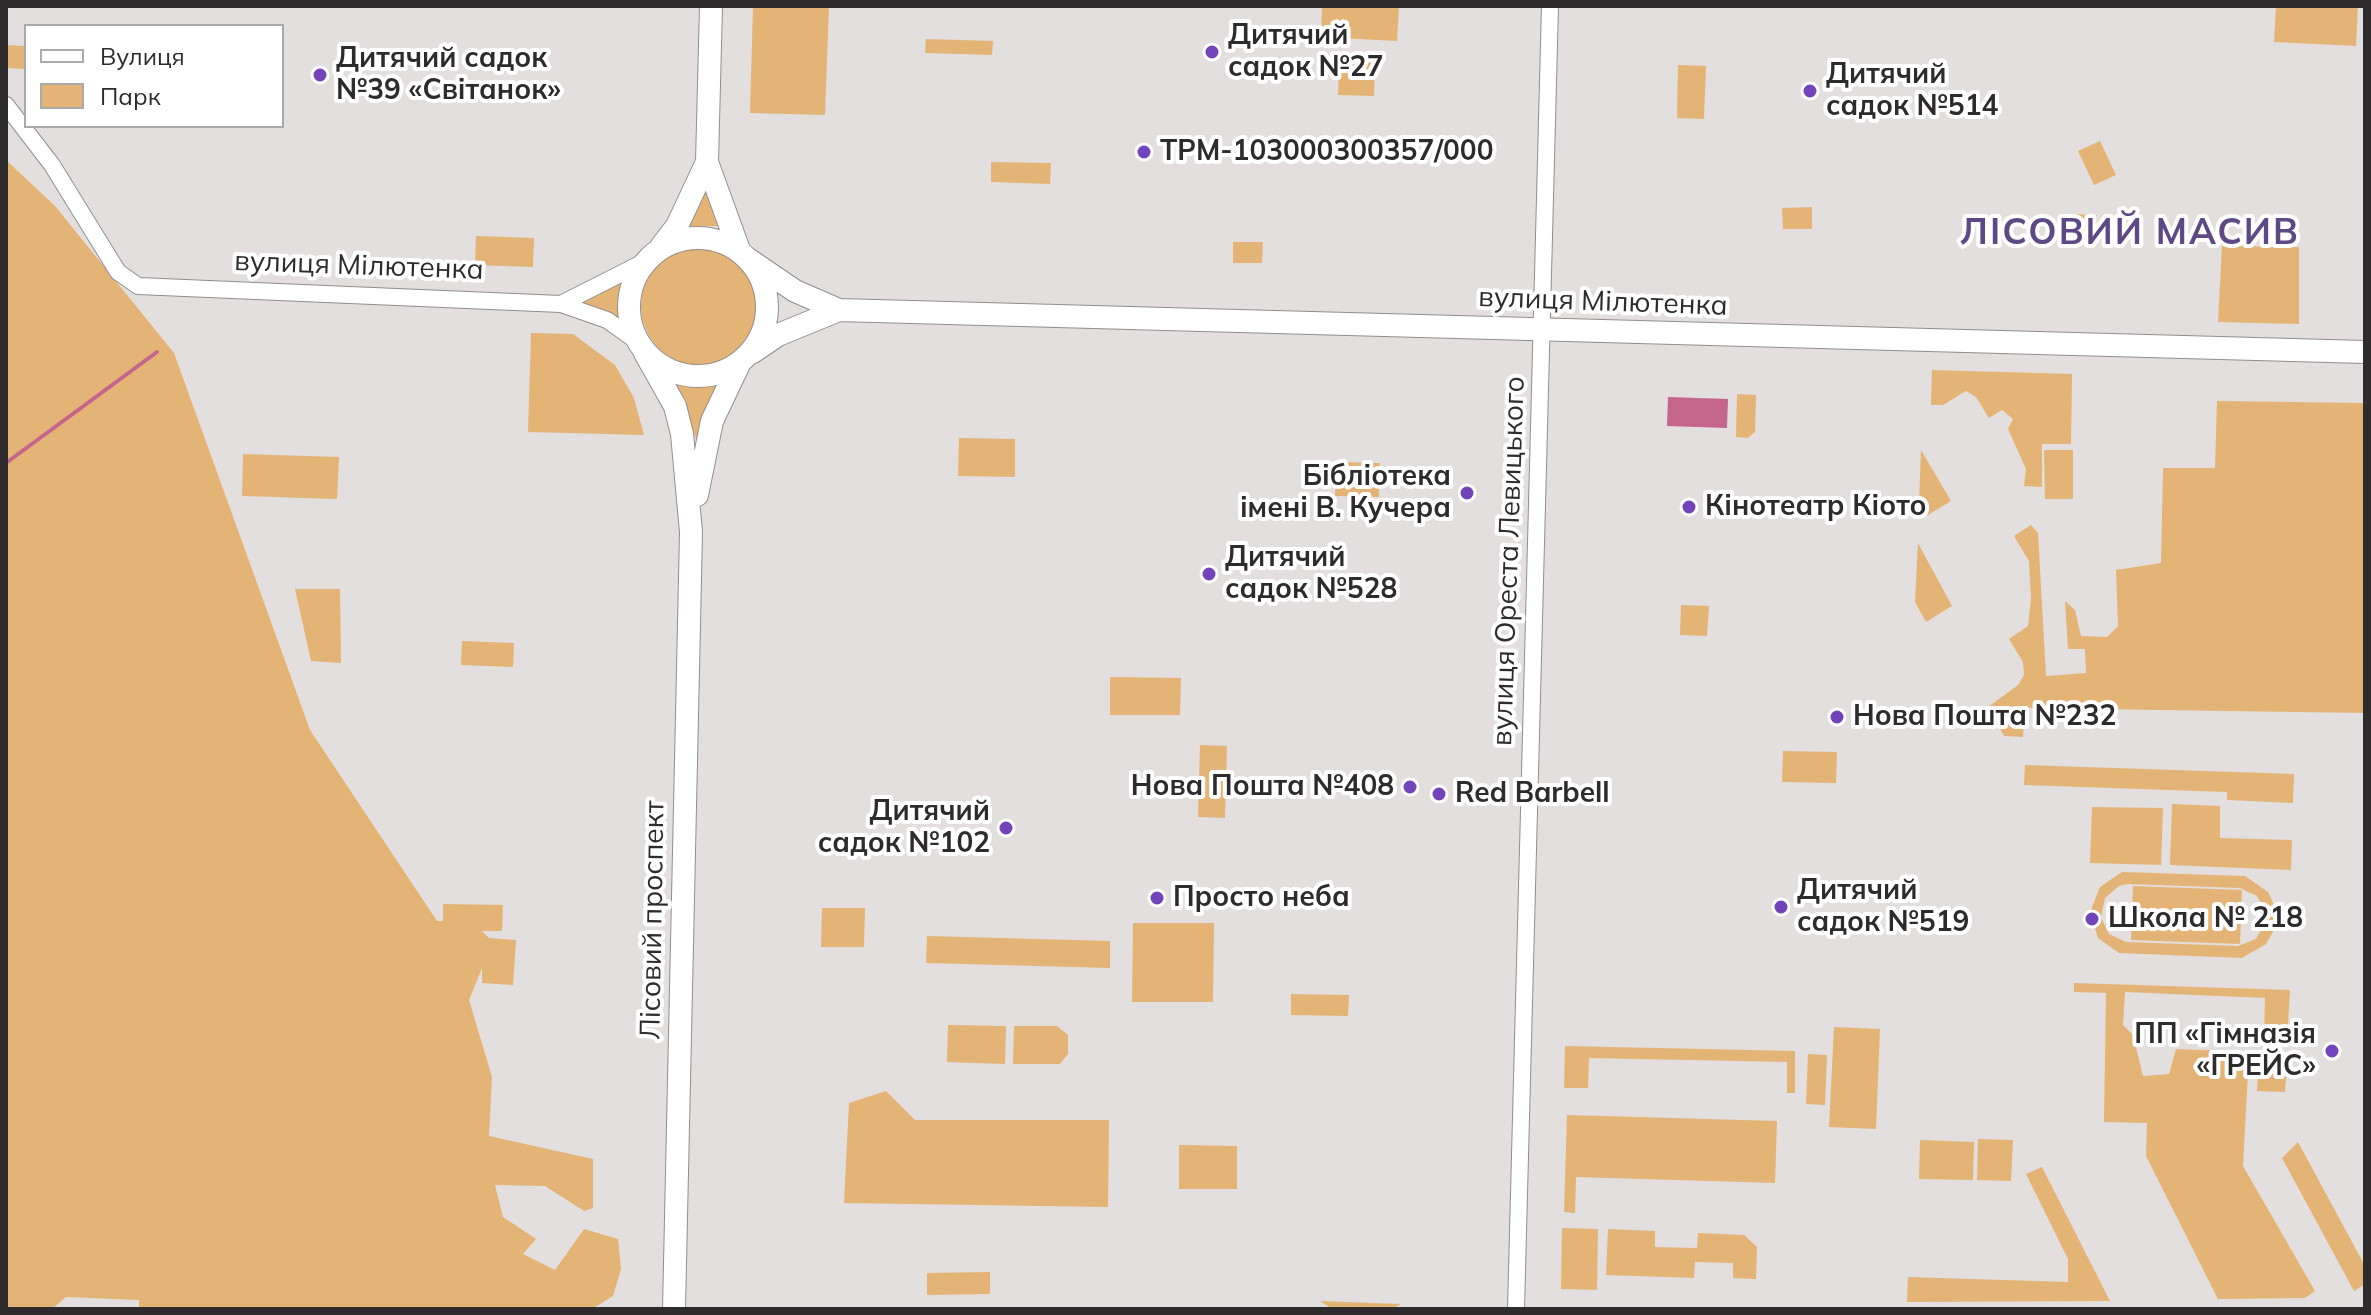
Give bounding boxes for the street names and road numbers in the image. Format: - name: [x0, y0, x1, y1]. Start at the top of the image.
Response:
- street label: вулиця Мілютенка: [234, 245, 484, 287]
- street label: вулиця Мілютенка: [1478, 281, 1728, 323]
- street label: вулиця Ореста Левицького: [1486, 376, 1532, 746]
- street label: Лісовий проспект: [634, 800, 672, 1040]

